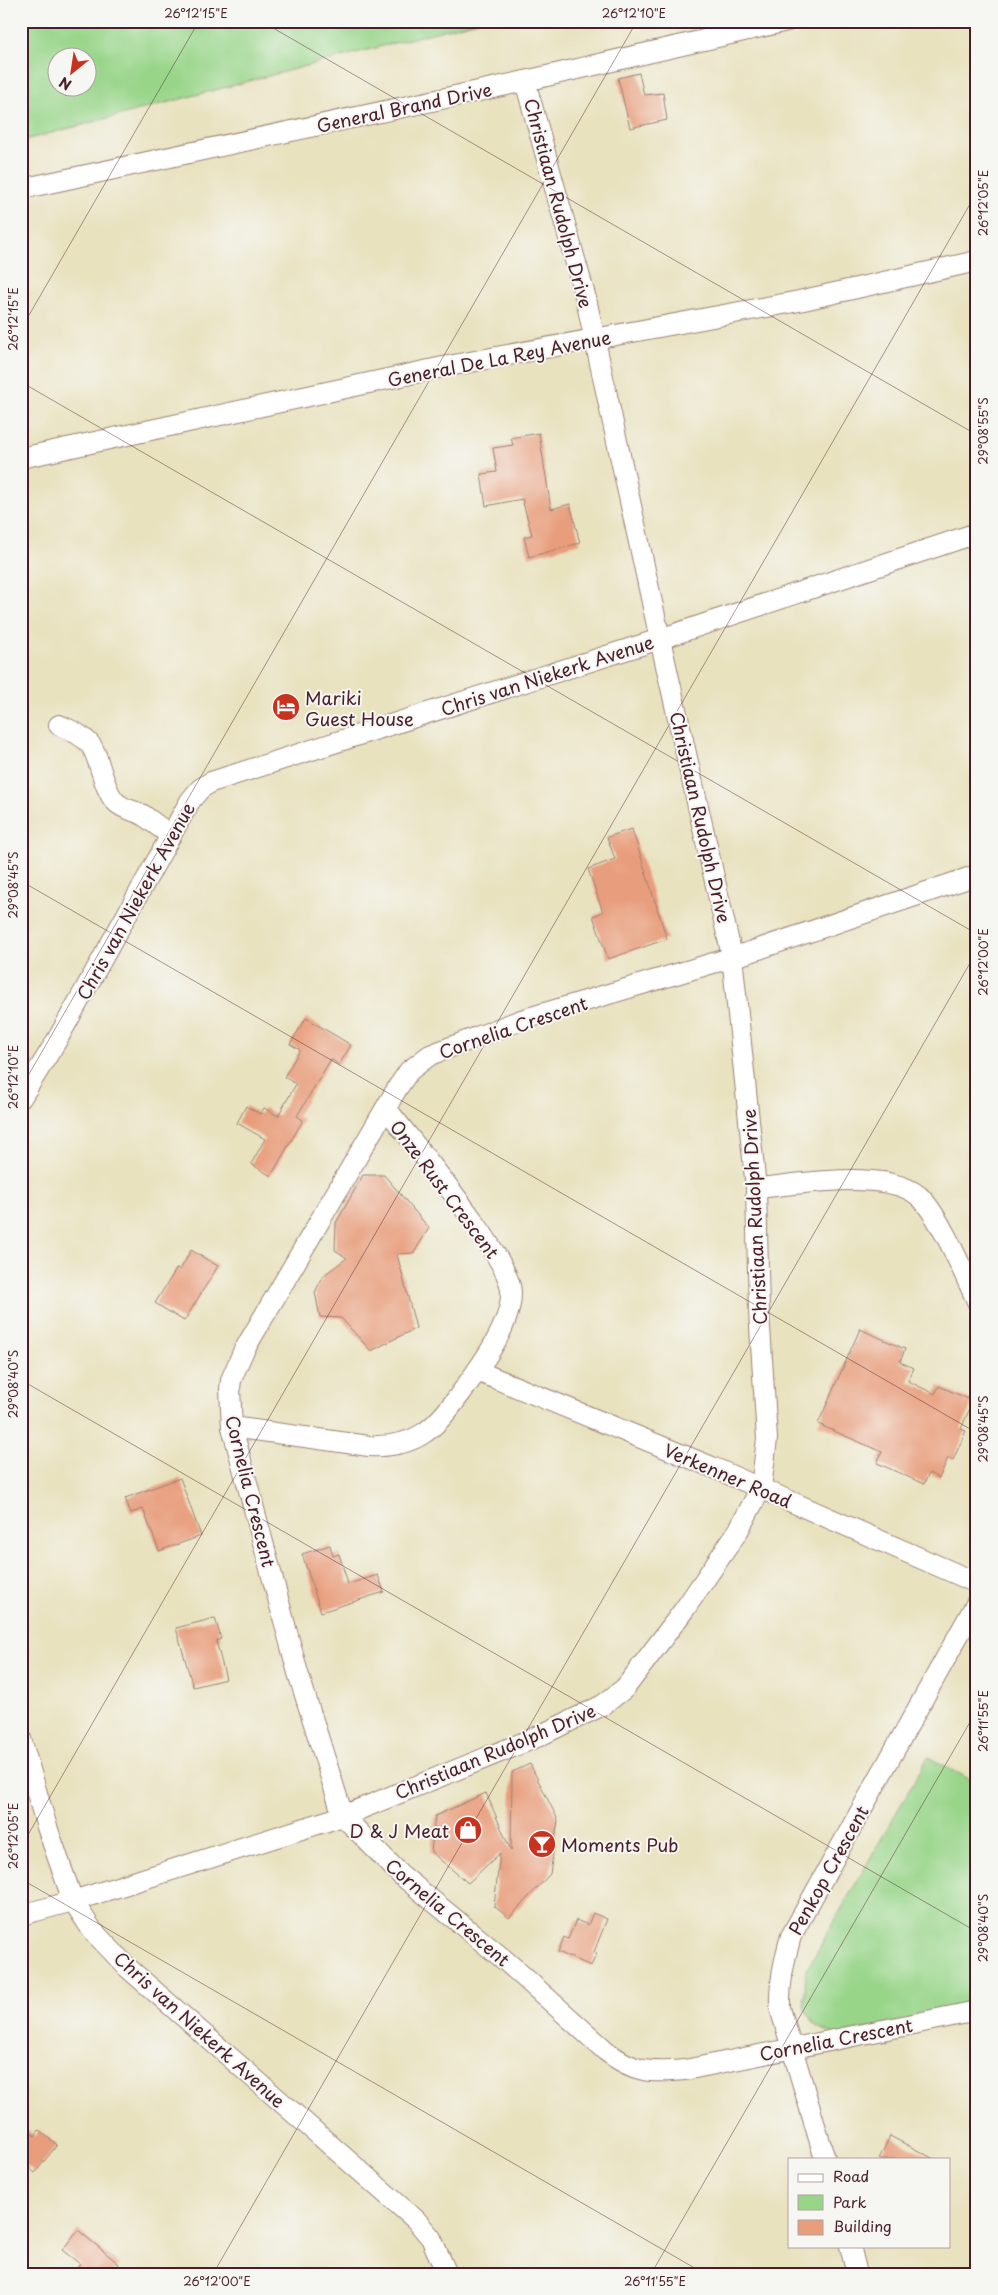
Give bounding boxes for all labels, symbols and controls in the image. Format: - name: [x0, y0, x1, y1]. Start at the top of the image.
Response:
- text: 26°12'15"E: [164, 4, 228, 22]
- text: 26°12'10"E: [602, 4, 666, 22]
- north arrow: [48, 48, 98, 98]
- text: N: [55, 72, 75, 96]
- street label: General Brand Drive: [314, 75, 494, 139]
- street label: Christiaan Rudolph Drive: [518, 95, 600, 311]
- text: 26°12'05"E: [974, 170, 992, 236]
- text: 26°12'15"E: [4, 287, 22, 351]
- street label: General De La Rey Avenue: [385, 323, 613, 393]
- text: 29°08'55"S: [974, 397, 992, 465]
- street label: Chris van Niekerk Avenue: [437, 628, 657, 722]
- place label: Mariki Guest House: [305, 684, 414, 732]
- hotel icon: Mariki Guest House: [271, 692, 301, 722]
- street label: Christiaan Rudolph Drive: [664, 709, 738, 925]
- street label: Chris van Niekerk Avenue: [69, 797, 201, 1005]
- text: 29°08'45"S: [4, 851, 22, 919]
- text: 26°12'00"E: [974, 928, 992, 996]
- street label: Cornelia Crescent: [435, 989, 591, 1065]
- text: 26°12'10"E: [4, 1045, 22, 1109]
- street label: Christiaan Rudolph Drive: [735, 1108, 773, 1326]
- street label: Onze Rust Crescent: [384, 1114, 506, 1264]
- text: 29°08'40"S: [4, 1350, 22, 1418]
- text: 29°08'45"S: [974, 1395, 992, 1463]
- street label: Cornelia Crescent: [219, 1412, 283, 1570]
- street label: Verkenner Road: [660, 1436, 796, 1514]
- text: 26°11'55"E: [974, 1690, 992, 1752]
- street label: Christiaan Rudolph Drive: [390, 1696, 600, 1806]
- street label: Penkop Crescent: [781, 1800, 875, 1940]
- text: 26°12'05"E: [4, 1803, 22, 1869]
- shop icon: D & J Meat: [453, 1815, 483, 1845]
- place label: D & J Meat: [350, 1817, 449, 1844]
- bar icon: Moments Pub: [527, 1829, 557, 1859]
- place label: Moments Pub: [561, 1831, 678, 1858]
- street label: Cornelia Crescent: [380, 1852, 516, 1972]
- text: 29°08'40"S: [974, 1894, 992, 1962]
- street label: Chris van Niekerk Avenue: [108, 1945, 292, 2114]
- street label: Cornelia Crescent: [757, 2011, 915, 2067]
- legend: [788, 2158, 950, 2248]
- text: Road: [833, 2164, 869, 2187]
- text: Park: [833, 2190, 867, 2213]
- text: Building: [833, 2214, 892, 2237]
- text: 26°12'00"E: [183, 2272, 251, 2290]
- text: 26°11'55"E: [624, 2272, 686, 2290]

